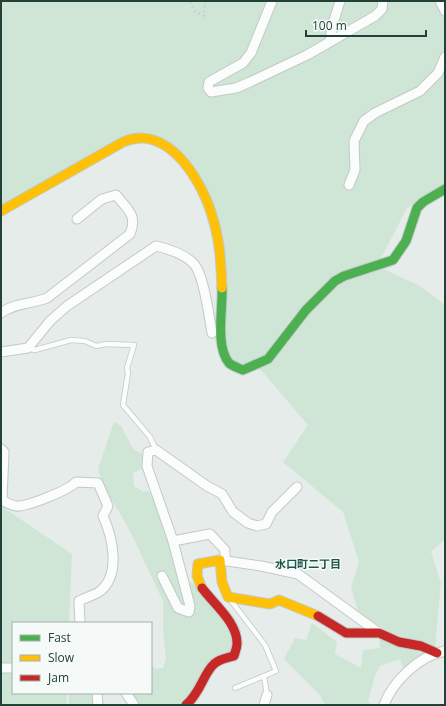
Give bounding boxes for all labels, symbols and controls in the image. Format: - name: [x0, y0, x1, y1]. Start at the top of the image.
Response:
- scale bar: [306, 12, 426, 38]
- text: 100 m: [312, 17, 347, 34]
- district label: 水口町二丁目: [275, 556, 341, 571]
- legend: [12, 622, 152, 694]
- text: Fast: [48, 629, 71, 646]
- text: Slow: [48, 649, 75, 666]
- text: Jam: [47, 669, 69, 686]

